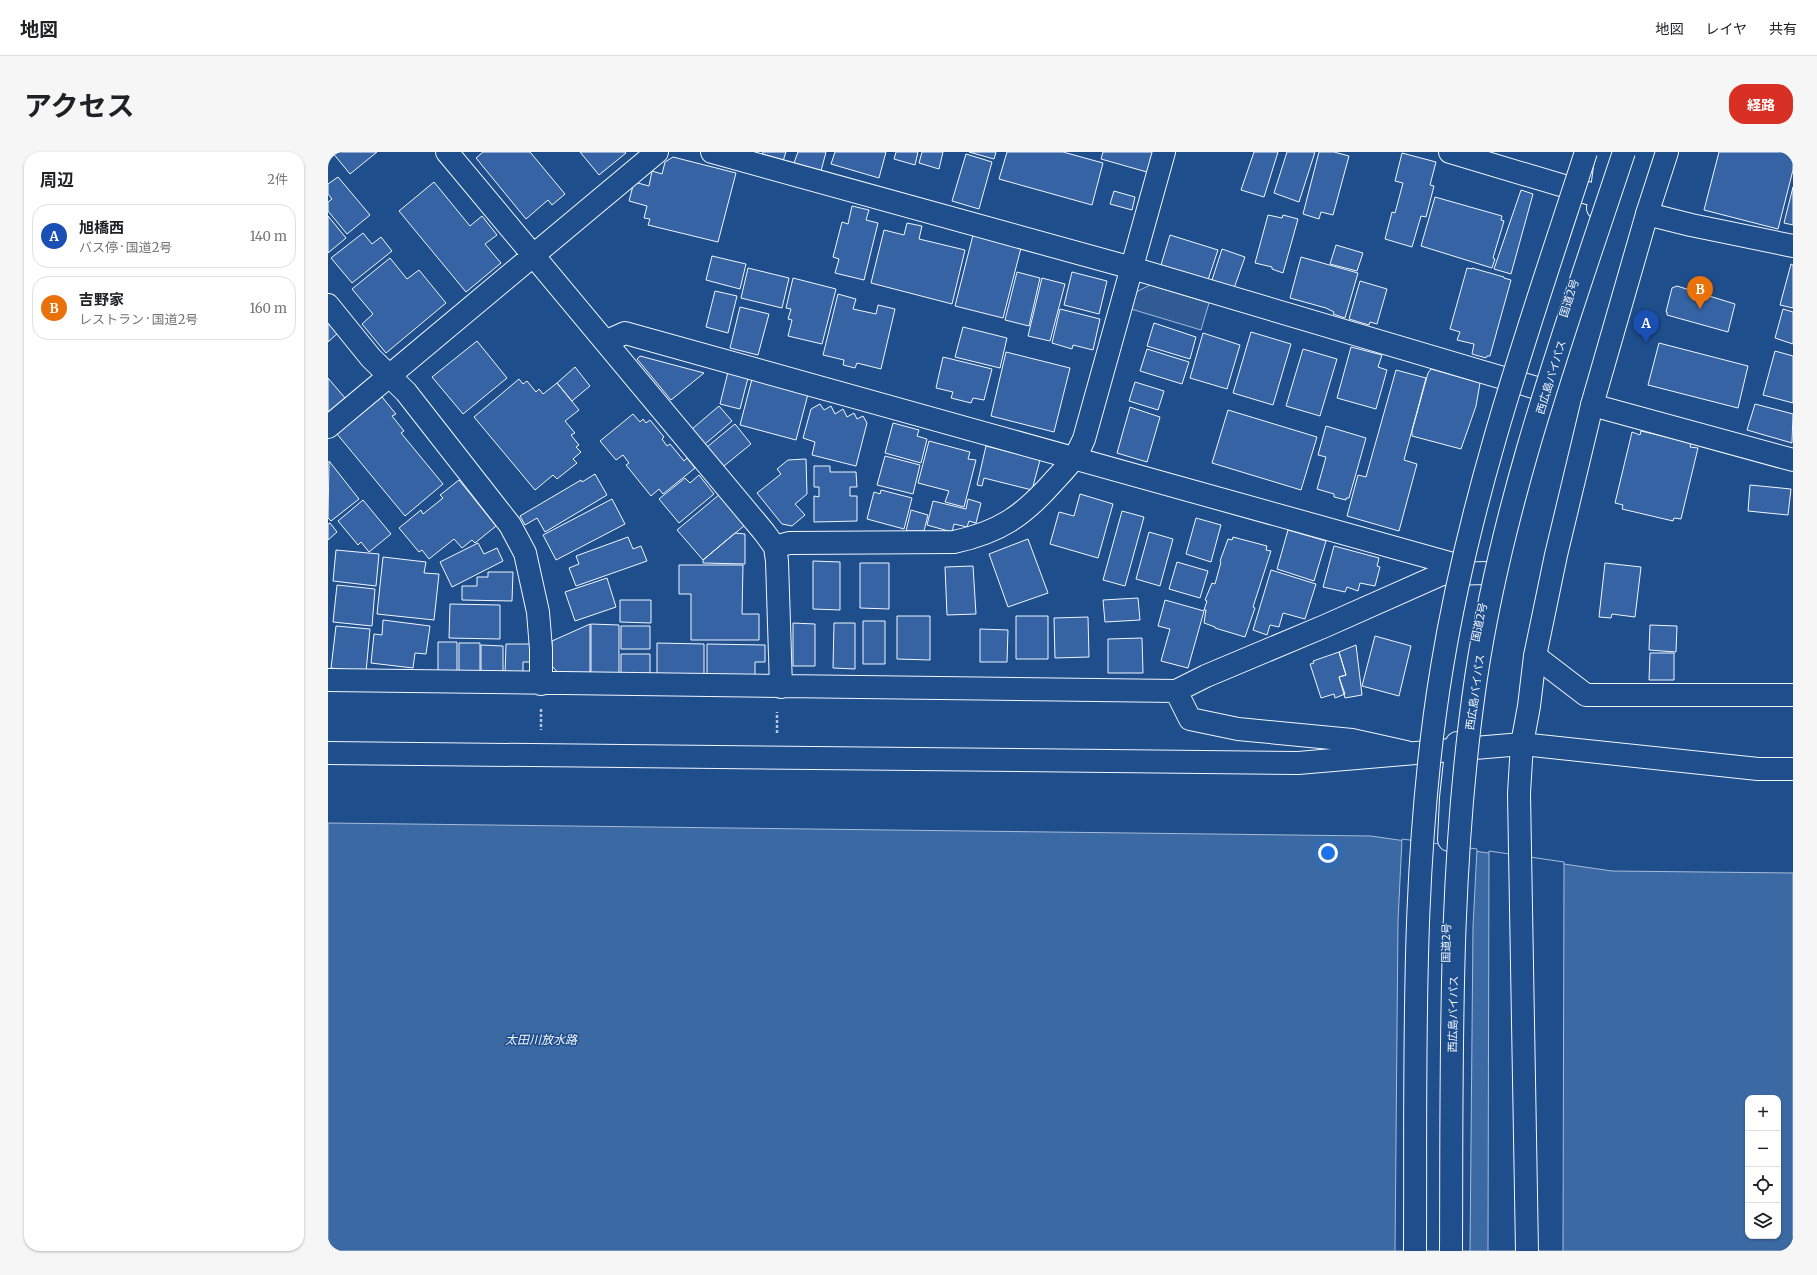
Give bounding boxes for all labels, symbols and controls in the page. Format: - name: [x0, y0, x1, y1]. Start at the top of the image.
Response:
- text: 地図: [20, 17, 58, 41]
- text: 地図: [1655, 20, 1683, 38]
- text: レイヤ: [1705, 20, 1747, 38]
- text: 共有: [1769, 20, 1797, 38]
- button: 経路: [1729, 84, 1793, 124]
- text: アクセス: [24, 88, 135, 124]
- text: 周辺: [40, 169, 74, 191]
- text: 2件: [267, 171, 288, 188]
- text: 旭橋西: [79, 218, 124, 237]
- text: A: [49, 228, 59, 245]
- text: 140 m: [250, 228, 287, 245]
- text: バス停 · 国道2号: [79, 239, 172, 256]
- pin: B: [1687, 276, 1713, 309]
- street label: 国道2号: [1556, 277, 1582, 319]
- text: 吉野家: [79, 290, 124, 309]
- text: B: [49, 300, 59, 317]
- text: 160 m: [249, 300, 287, 317]
- pin: A: [1633, 310, 1659, 343]
- text: レストラン · 国道2号: [79, 311, 198, 328]
- street label: 西広島バイパス: [1533, 338, 1569, 416]
- street label: 国道2号: [1468, 601, 1490, 643]
- street label: 西広島バイパス: [1463, 653, 1487, 731]
- your location: [1318, 843, 1338, 863]
- street label: 国道2号: [1439, 923, 1453, 963]
- street label: 西広島バイパス: [1445, 975, 1461, 1053]
- water label: 太田川放水路: [505, 1032, 578, 1047]
- map controls: [1745, 1095, 1781, 1239]
- button: +: [1745, 1095, 1781, 1131]
- button: −: [1745, 1131, 1781, 1167]
- button: locate: [1745, 1167, 1781, 1203]
- button: layers: [1745, 1203, 1781, 1239]

